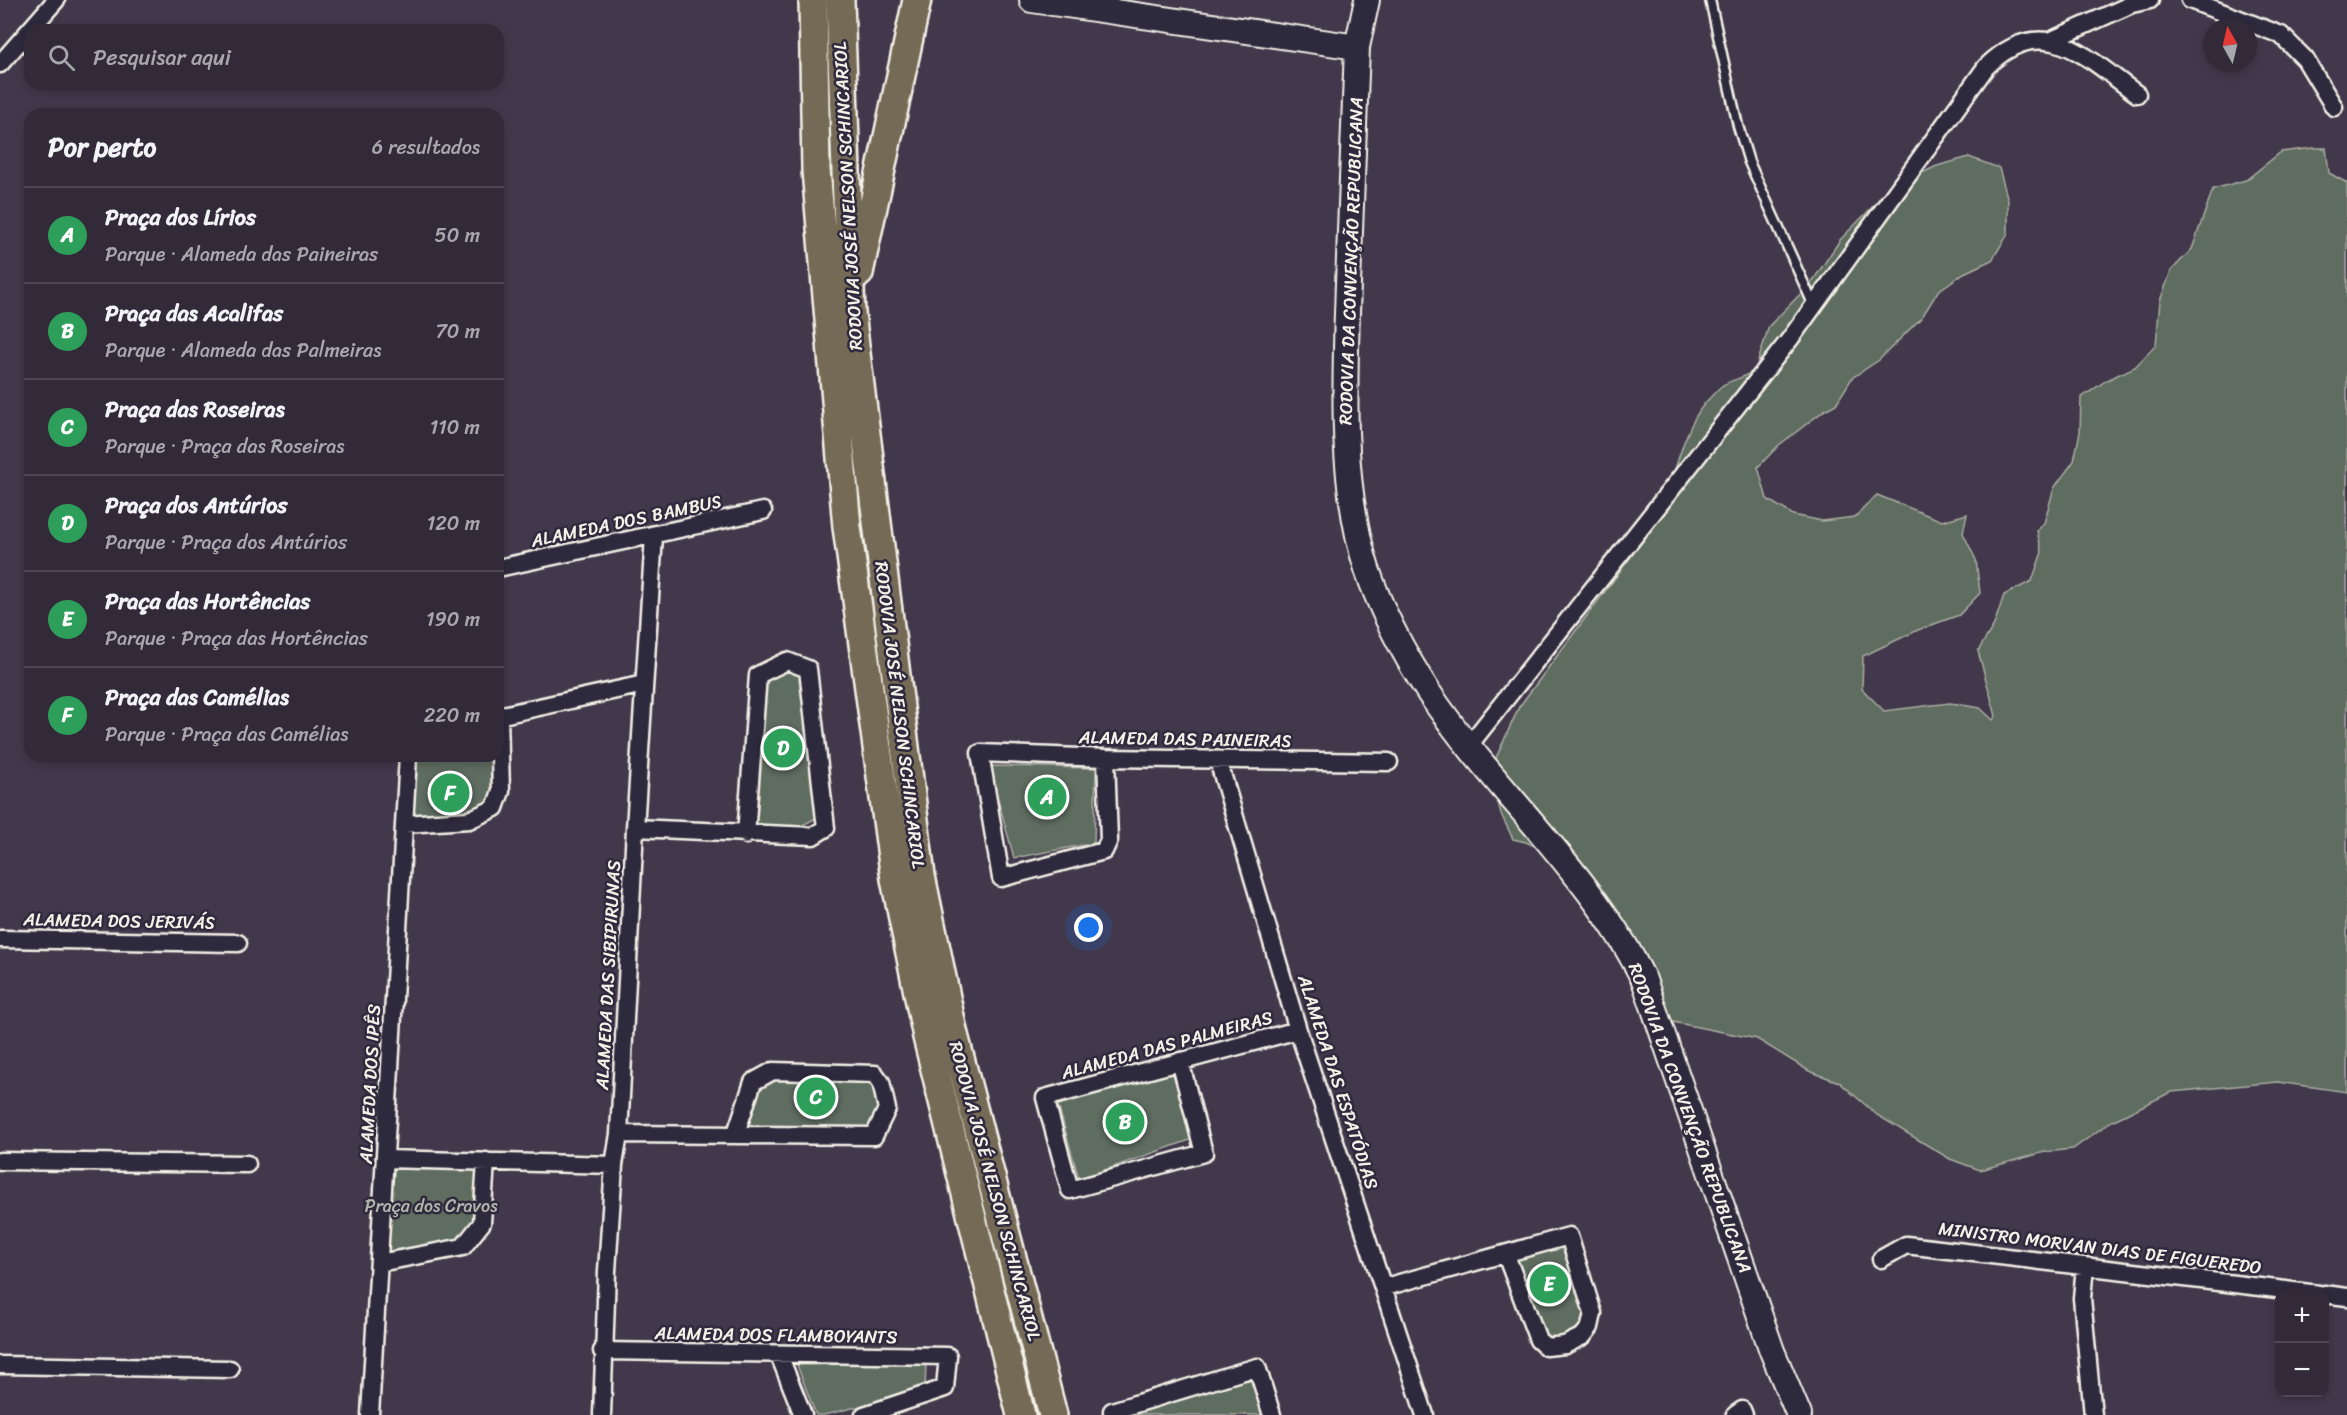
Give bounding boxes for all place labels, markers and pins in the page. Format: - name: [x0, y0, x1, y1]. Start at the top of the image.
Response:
- pin: D: [764, 726, 802, 771]
- pin: F: [430, 770, 470, 816]
- pin: A: [1028, 774, 1066, 820]
- pin: C: [796, 1074, 836, 1120]
- pin: B: [1106, 1100, 1144, 1144]
- pin: E: [1530, 1262, 1568, 1306]

